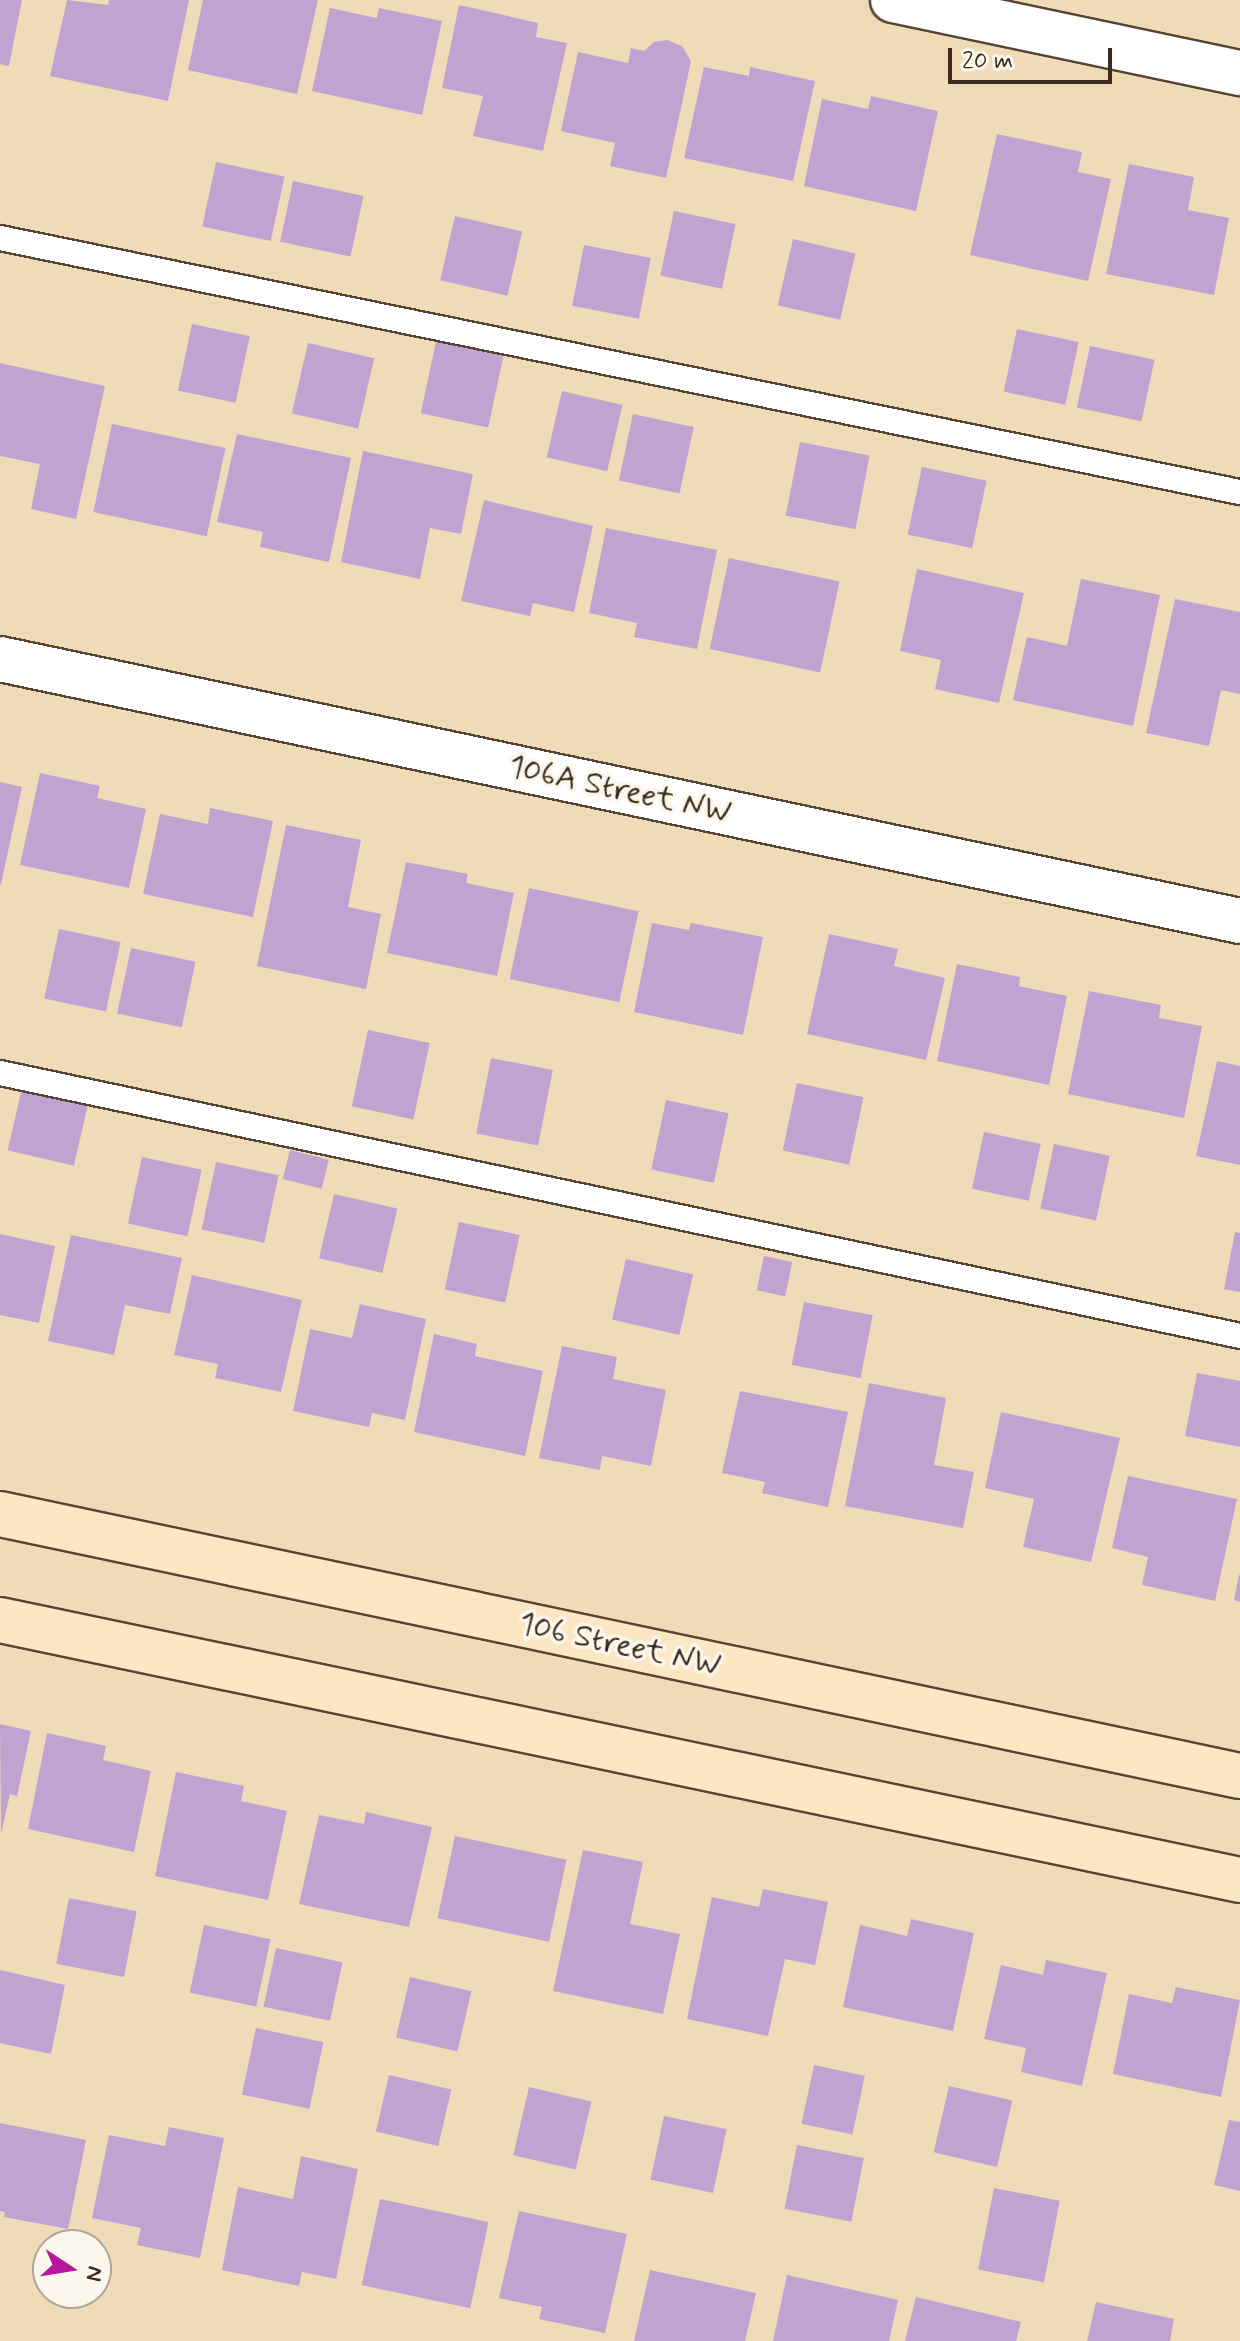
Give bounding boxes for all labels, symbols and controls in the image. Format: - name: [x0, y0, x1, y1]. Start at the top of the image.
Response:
- scale bar: [952, 32, 1116, 82]
- text: 20 m: [962, 46, 1013, 77]
- street label: 106A Street NW: [506, 748, 734, 832]
- street label: 106 Street NW: [516, 1605, 724, 1685]
- north arrow: [32, 2229, 112, 2309]
- text: N: [78, 2263, 109, 2284]

